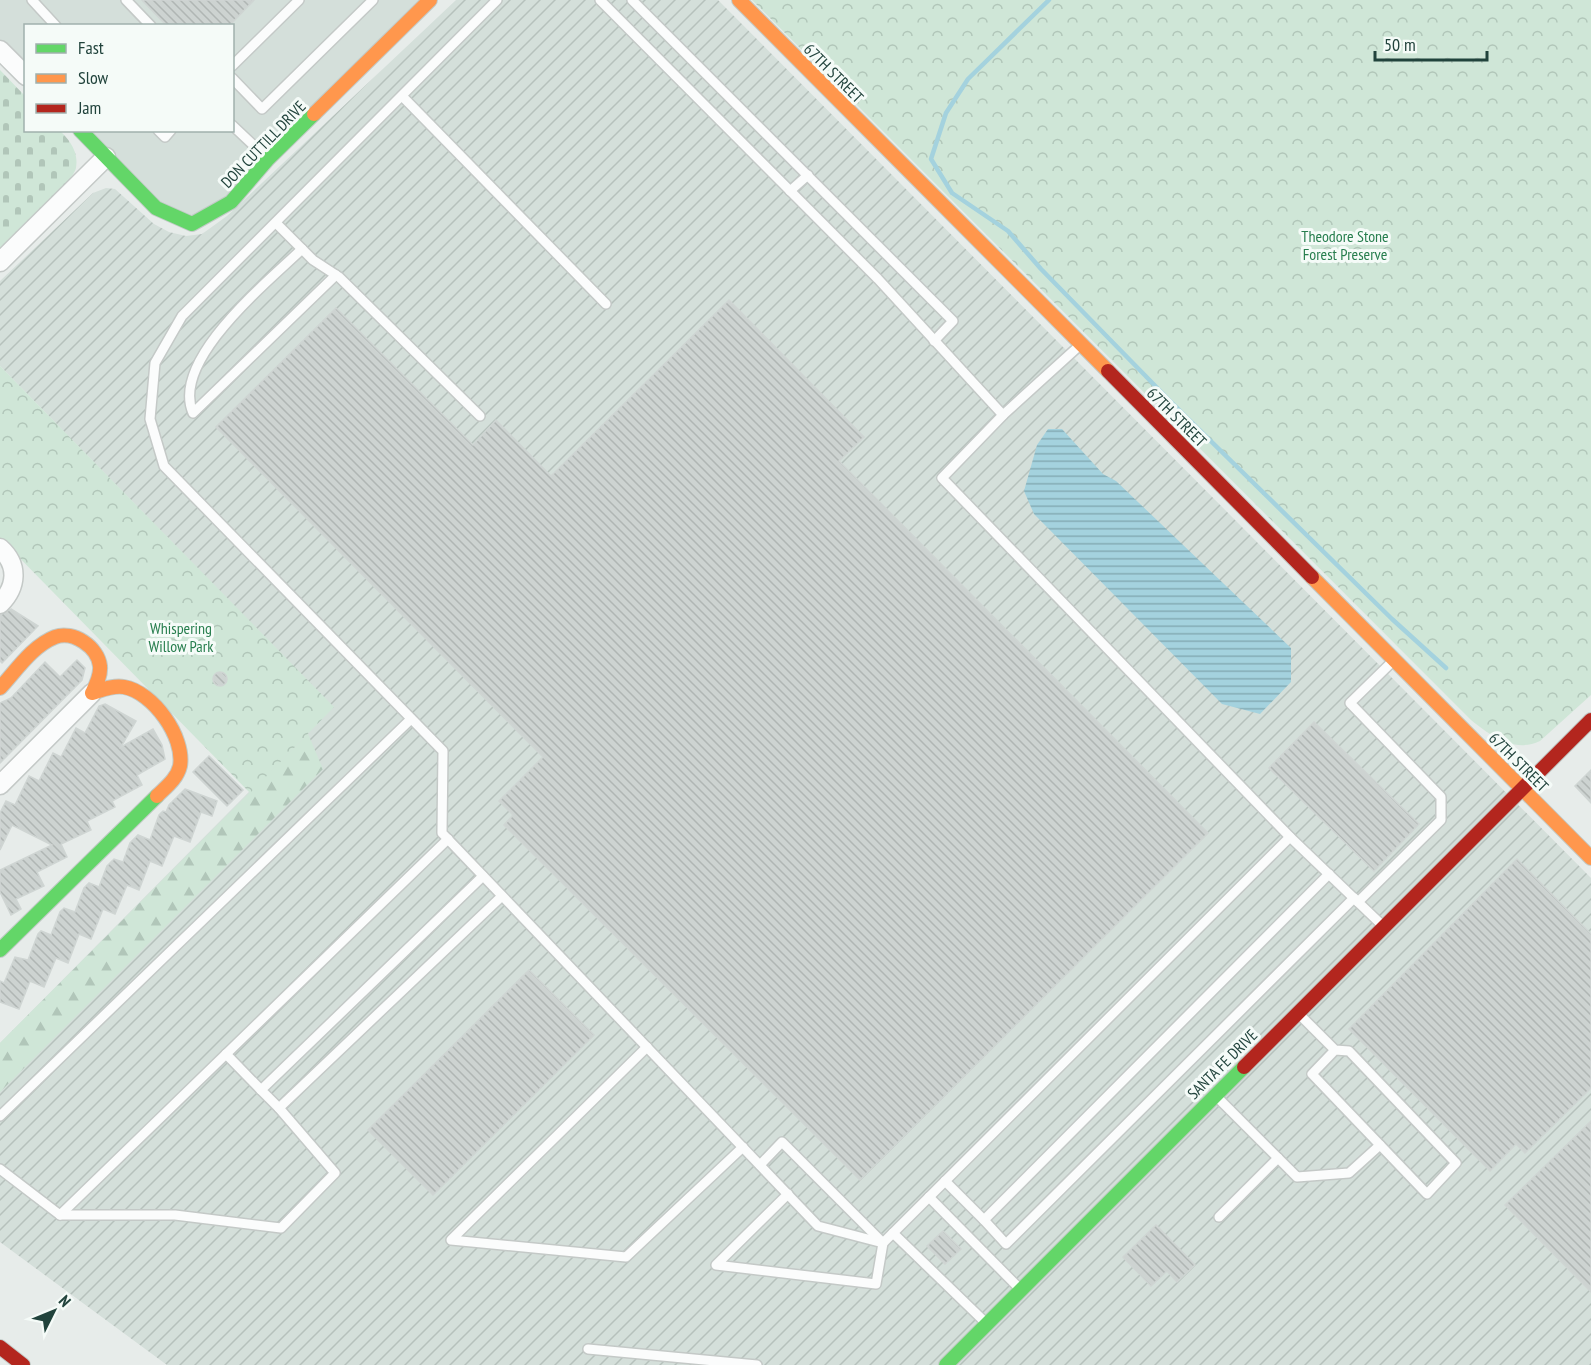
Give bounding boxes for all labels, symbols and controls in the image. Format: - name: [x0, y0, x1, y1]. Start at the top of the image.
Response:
- legend: [24, 24, 234, 132]
- scale bar: [1375, 24, 1488, 62]
- text: 50 m: [1384, 33, 1416, 56]
- text: Fast: [78, 36, 104, 59]
- street label: 67TH STREET: [800, 39, 868, 107]
- text: Slow: [78, 66, 109, 89]
- text: Jam: [77, 96, 101, 119]
- street label: DON CUTTILL DRIVE: [216, 96, 310, 192]
- park label: Theodore Stone Forest Preserve: [1301, 226, 1389, 264]
- street label: 67TH STREET: [1143, 383, 1211, 451]
- park label: Whispering Willow Park: [149, 618, 214, 656]
- street label: 67TH STREET: [1485, 728, 1553, 796]
- street label: SANTA FE DRIVE: [1183, 1025, 1261, 1103]
- north arrow: [24, 1281, 84, 1341]
- text: N: [55, 1291, 75, 1311]

